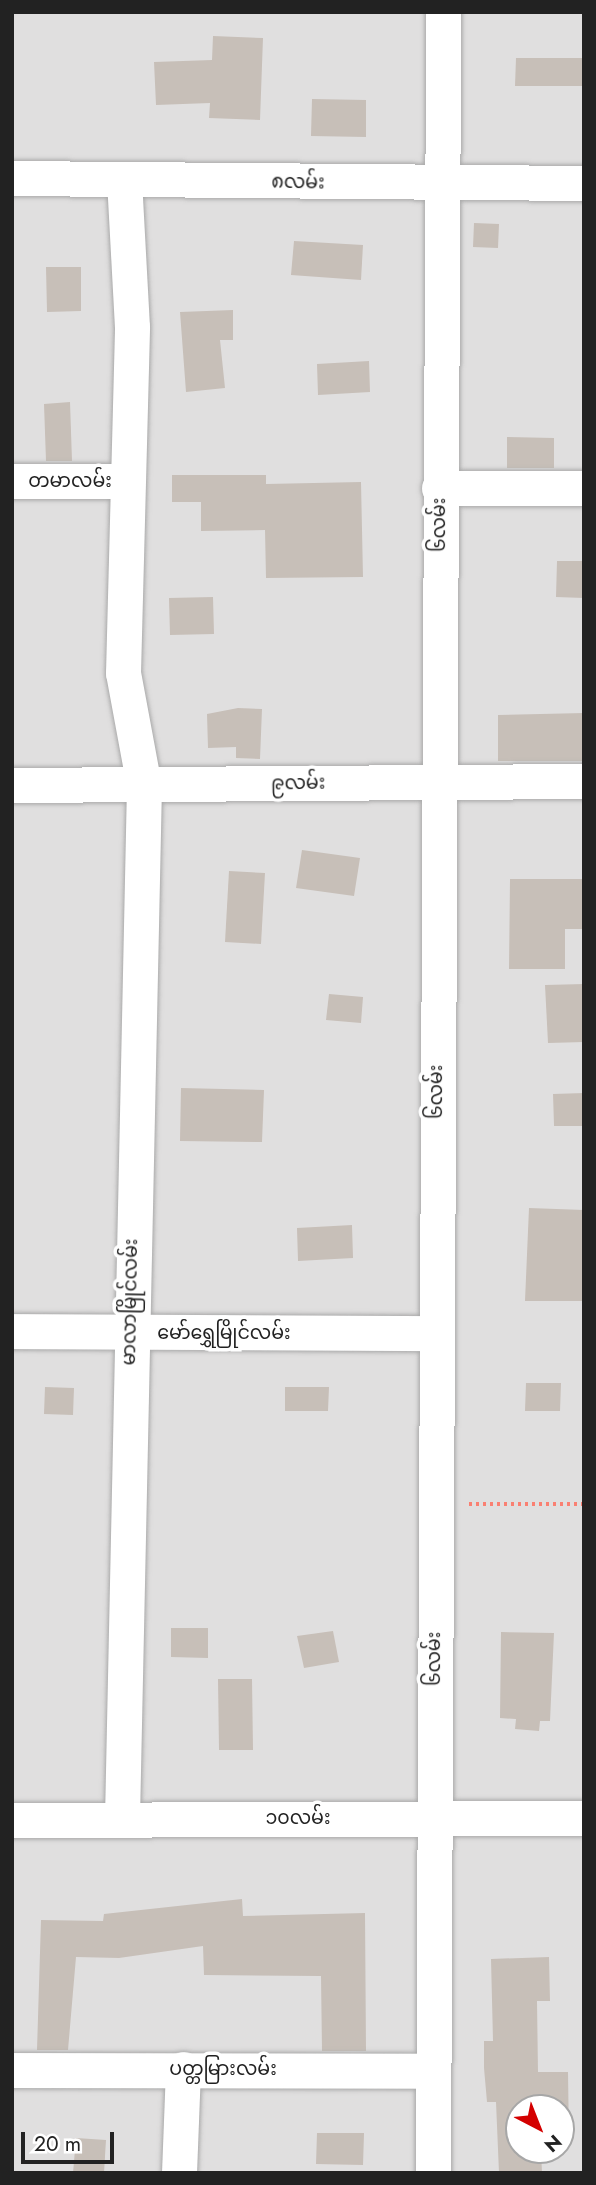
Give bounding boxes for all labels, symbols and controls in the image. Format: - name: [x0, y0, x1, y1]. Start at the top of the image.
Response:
- street label: ၈လမ်း: [271, 170, 325, 194]
- street label: တမာလမ်း: [28, 470, 112, 492]
- street label: ၆လမ်း: [428, 498, 450, 552]
- street label: ၉လမ်း: [271, 771, 325, 795]
- street label: ၆လမ်း: [425, 1065, 447, 1119]
- street label: မာလာမြိုင်လမ်း: [117, 1238, 143, 1366]
- street label: မော်ရွှေမြိုင်လမ်း: [157, 1322, 291, 1344]
- street label: ၆လမ်း: [423, 1632, 445, 1686]
- street label: ၁၀လမ်း: [265, 1807, 331, 1829]
- street label: ပတ္တမြားလမ်း: [169, 2058, 277, 2080]
- north arrow: [505, 2094, 575, 2164]
- scale bar: [24, 2118, 117, 2162]
- text: N: [538, 2128, 568, 2159]
- text: 20 m: [34, 2129, 81, 2159]

